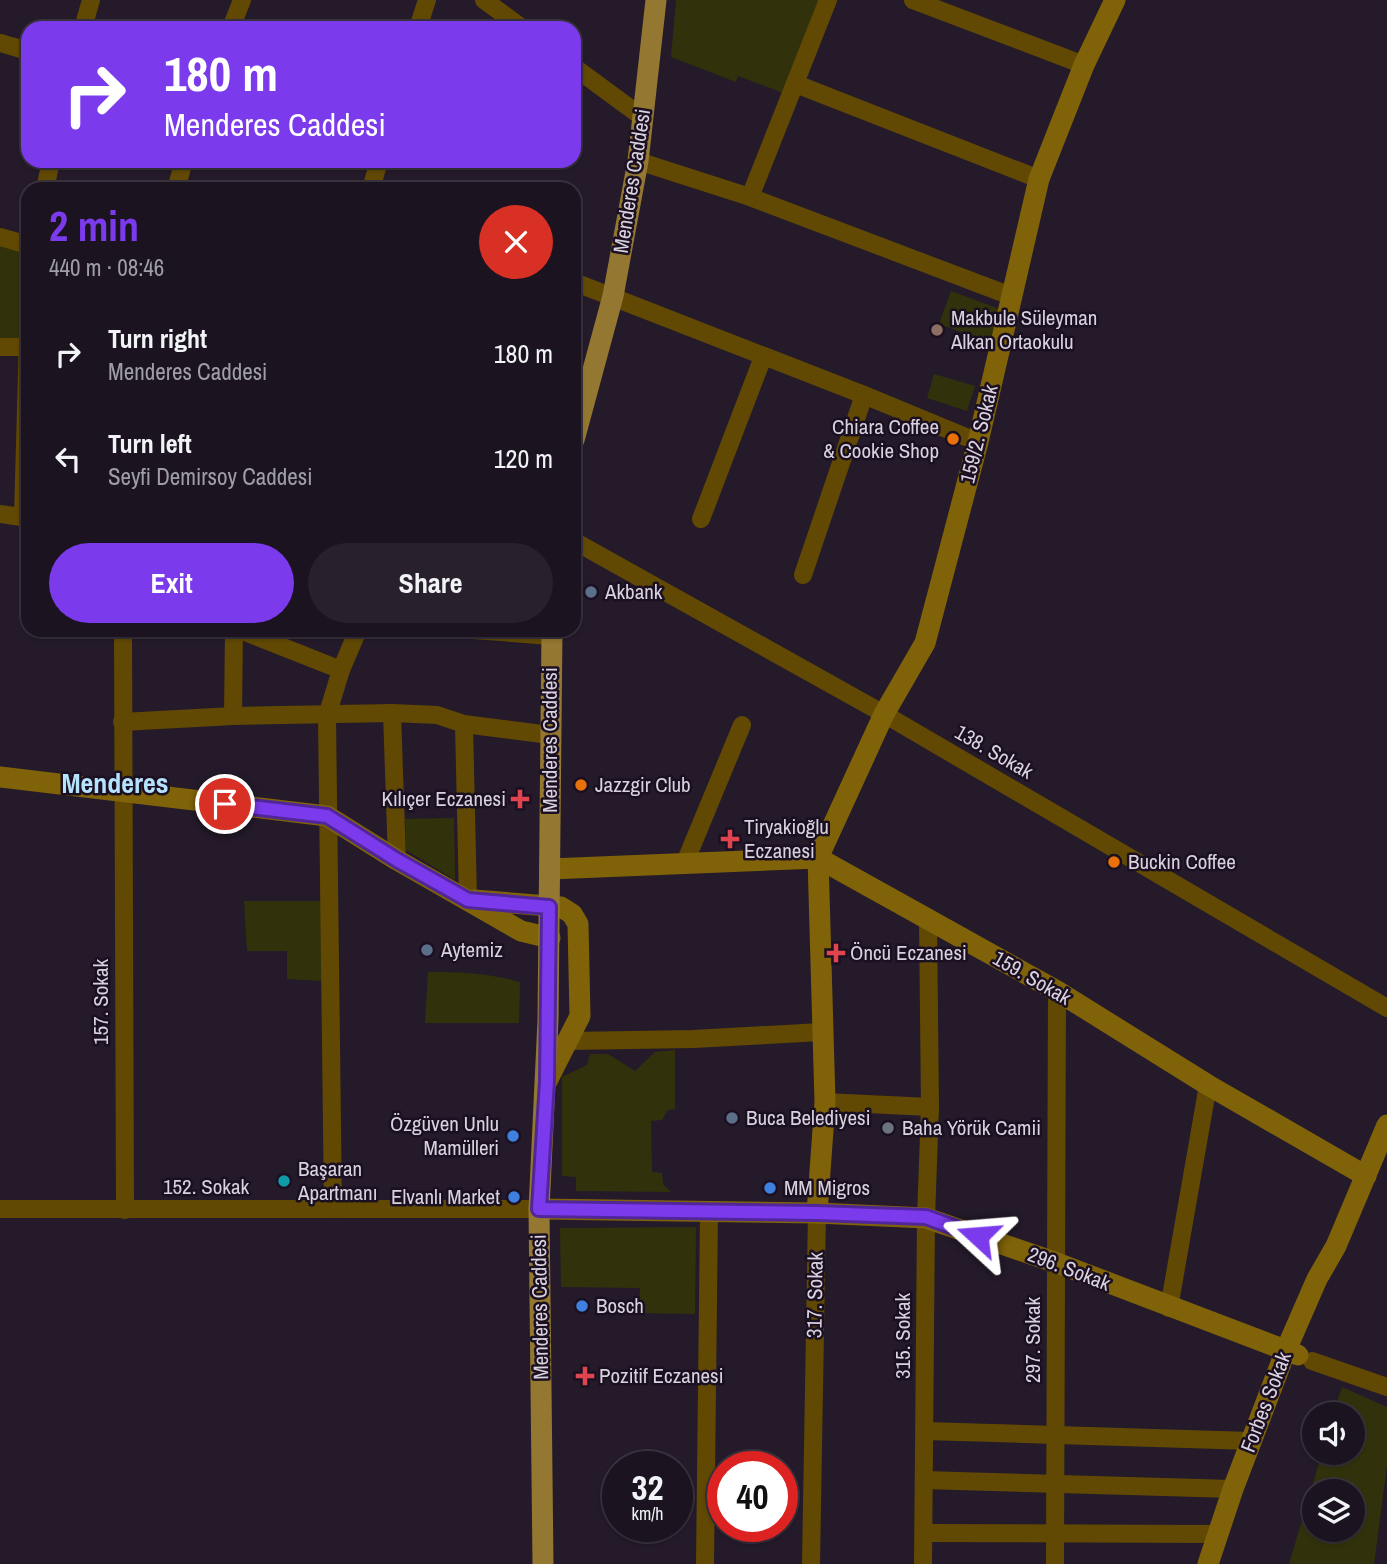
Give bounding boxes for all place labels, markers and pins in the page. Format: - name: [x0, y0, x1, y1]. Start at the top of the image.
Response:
- place label: Makbule Süleyman Alkan Ortaokulu: [950, 303, 1097, 356]
- marker: Makbule Süleyman Alkan Ortaokulu: [929, 322, 945, 338]
- place label: Chiara Coffee & Cookie Shop: [823, 412, 939, 465]
- marker: Chiara Coffee & Cookie Shop: [945, 431, 961, 447]
- place label: Akbank: [604, 577, 663, 606]
- marker: Akbank: [583, 584, 599, 600]
- place label: Jazzgir Club: [595, 770, 691, 799]
- pin: [195, 774, 255, 834]
- marker: Jazzgir Club: [573, 777, 589, 793]
- place label: Kılıçer Eczanesi: [382, 784, 506, 813]
- marker: Kılıçer Eczanesi: [512, 791, 528, 807]
- place label: Tiryakioğlu Eczanesi: [744, 812, 829, 865]
- marker: Tiryakioğlu Eczanesi: [722, 831, 738, 847]
- place label: Buckin Coffee: [1128, 847, 1236, 876]
- marker: Buckin Coffee: [1106, 854, 1122, 870]
- place label: Aytemiz: [440, 935, 503, 964]
- place label: Öncü Eczanesi: [850, 938, 967, 967]
- marker: Aytemiz: [419, 942, 435, 958]
- marker: Öncü Eczanesi: [828, 945, 844, 961]
- place label: Buca Belediyesi: [746, 1103, 870, 1132]
- place label: Özgüven Unlu Mamülleri: [390, 1109, 499, 1162]
- marker: Buca Belediyesi: [724, 1110, 740, 1126]
- place label: Baha Yörük Camii: [902, 1113, 1041, 1142]
- marker: Baha Yörük Camii: [880, 1120, 896, 1136]
- marker: Özgüven Unlu Mamülleri: [505, 1128, 521, 1144]
- place label: Başaran Apartmanı: [297, 1154, 377, 1207]
- marker: Başaran Apartmanı: [276, 1173, 292, 1189]
- place label: MM Migros: [784, 1173, 870, 1202]
- marker: MM Migros: [762, 1180, 778, 1196]
- place label: Elvanlı Market: [391, 1182, 500, 1211]
- marker: Elvanlı Market: [506, 1189, 522, 1205]
- place label: Bosch: [596, 1291, 644, 1320]
- marker: Bosch: [574, 1298, 590, 1314]
- place label: Pozitif Eczanesi: [599, 1361, 723, 1390]
- marker: Pozitif Eczanesi: [577, 1368, 593, 1384]

